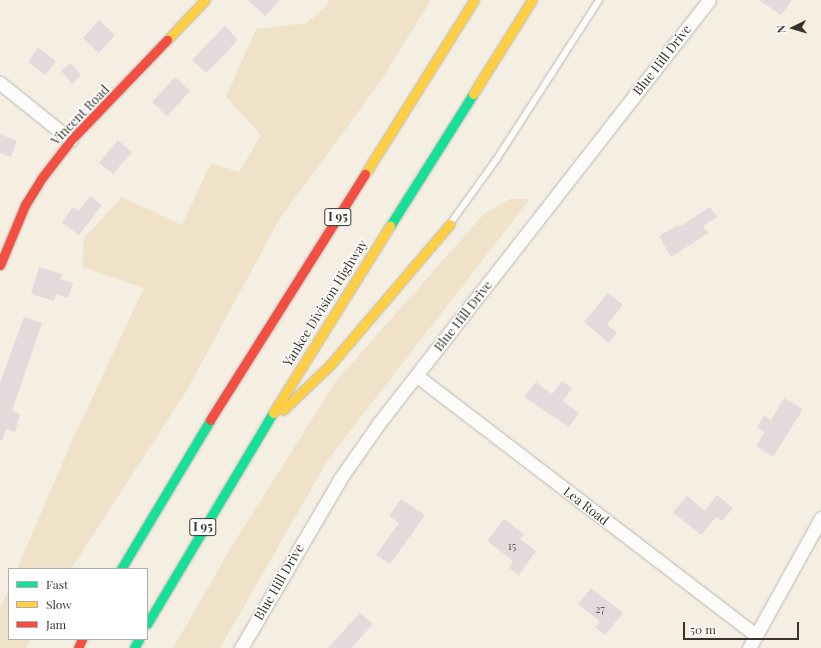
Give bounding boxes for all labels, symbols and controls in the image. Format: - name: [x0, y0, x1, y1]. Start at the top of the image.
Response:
- north arrow: [773, 8, 813, 48]
- street label: Blue Hill Drive: [630, 22, 694, 98]
- text: N: [773, 24, 788, 34]
- street label: Vincent Road: [47, 82, 113, 148]
- road number: I 95: [324, 207, 352, 227]
- street label: Yankee Division Highway: [280, 237, 370, 369]
- street label: Blue Hill Drive: [431, 278, 495, 354]
- street label: Lea Road: [560, 483, 612, 529]
- road number: I 95: [189, 517, 217, 537]
- house number: 15: [508, 539, 516, 553]
- street label: Blue Hill Drive: [251, 541, 307, 623]
- legend: [8, 568, 148, 640]
- text: Fast: [46, 576, 68, 592]
- text: Slow: [46, 596, 72, 612]
- house number: 27: [595, 602, 605, 616]
- scale bar: [685, 614, 801, 640]
- text: Jam: [46, 616, 66, 632]
- text: 50 m: [690, 621, 716, 637]

